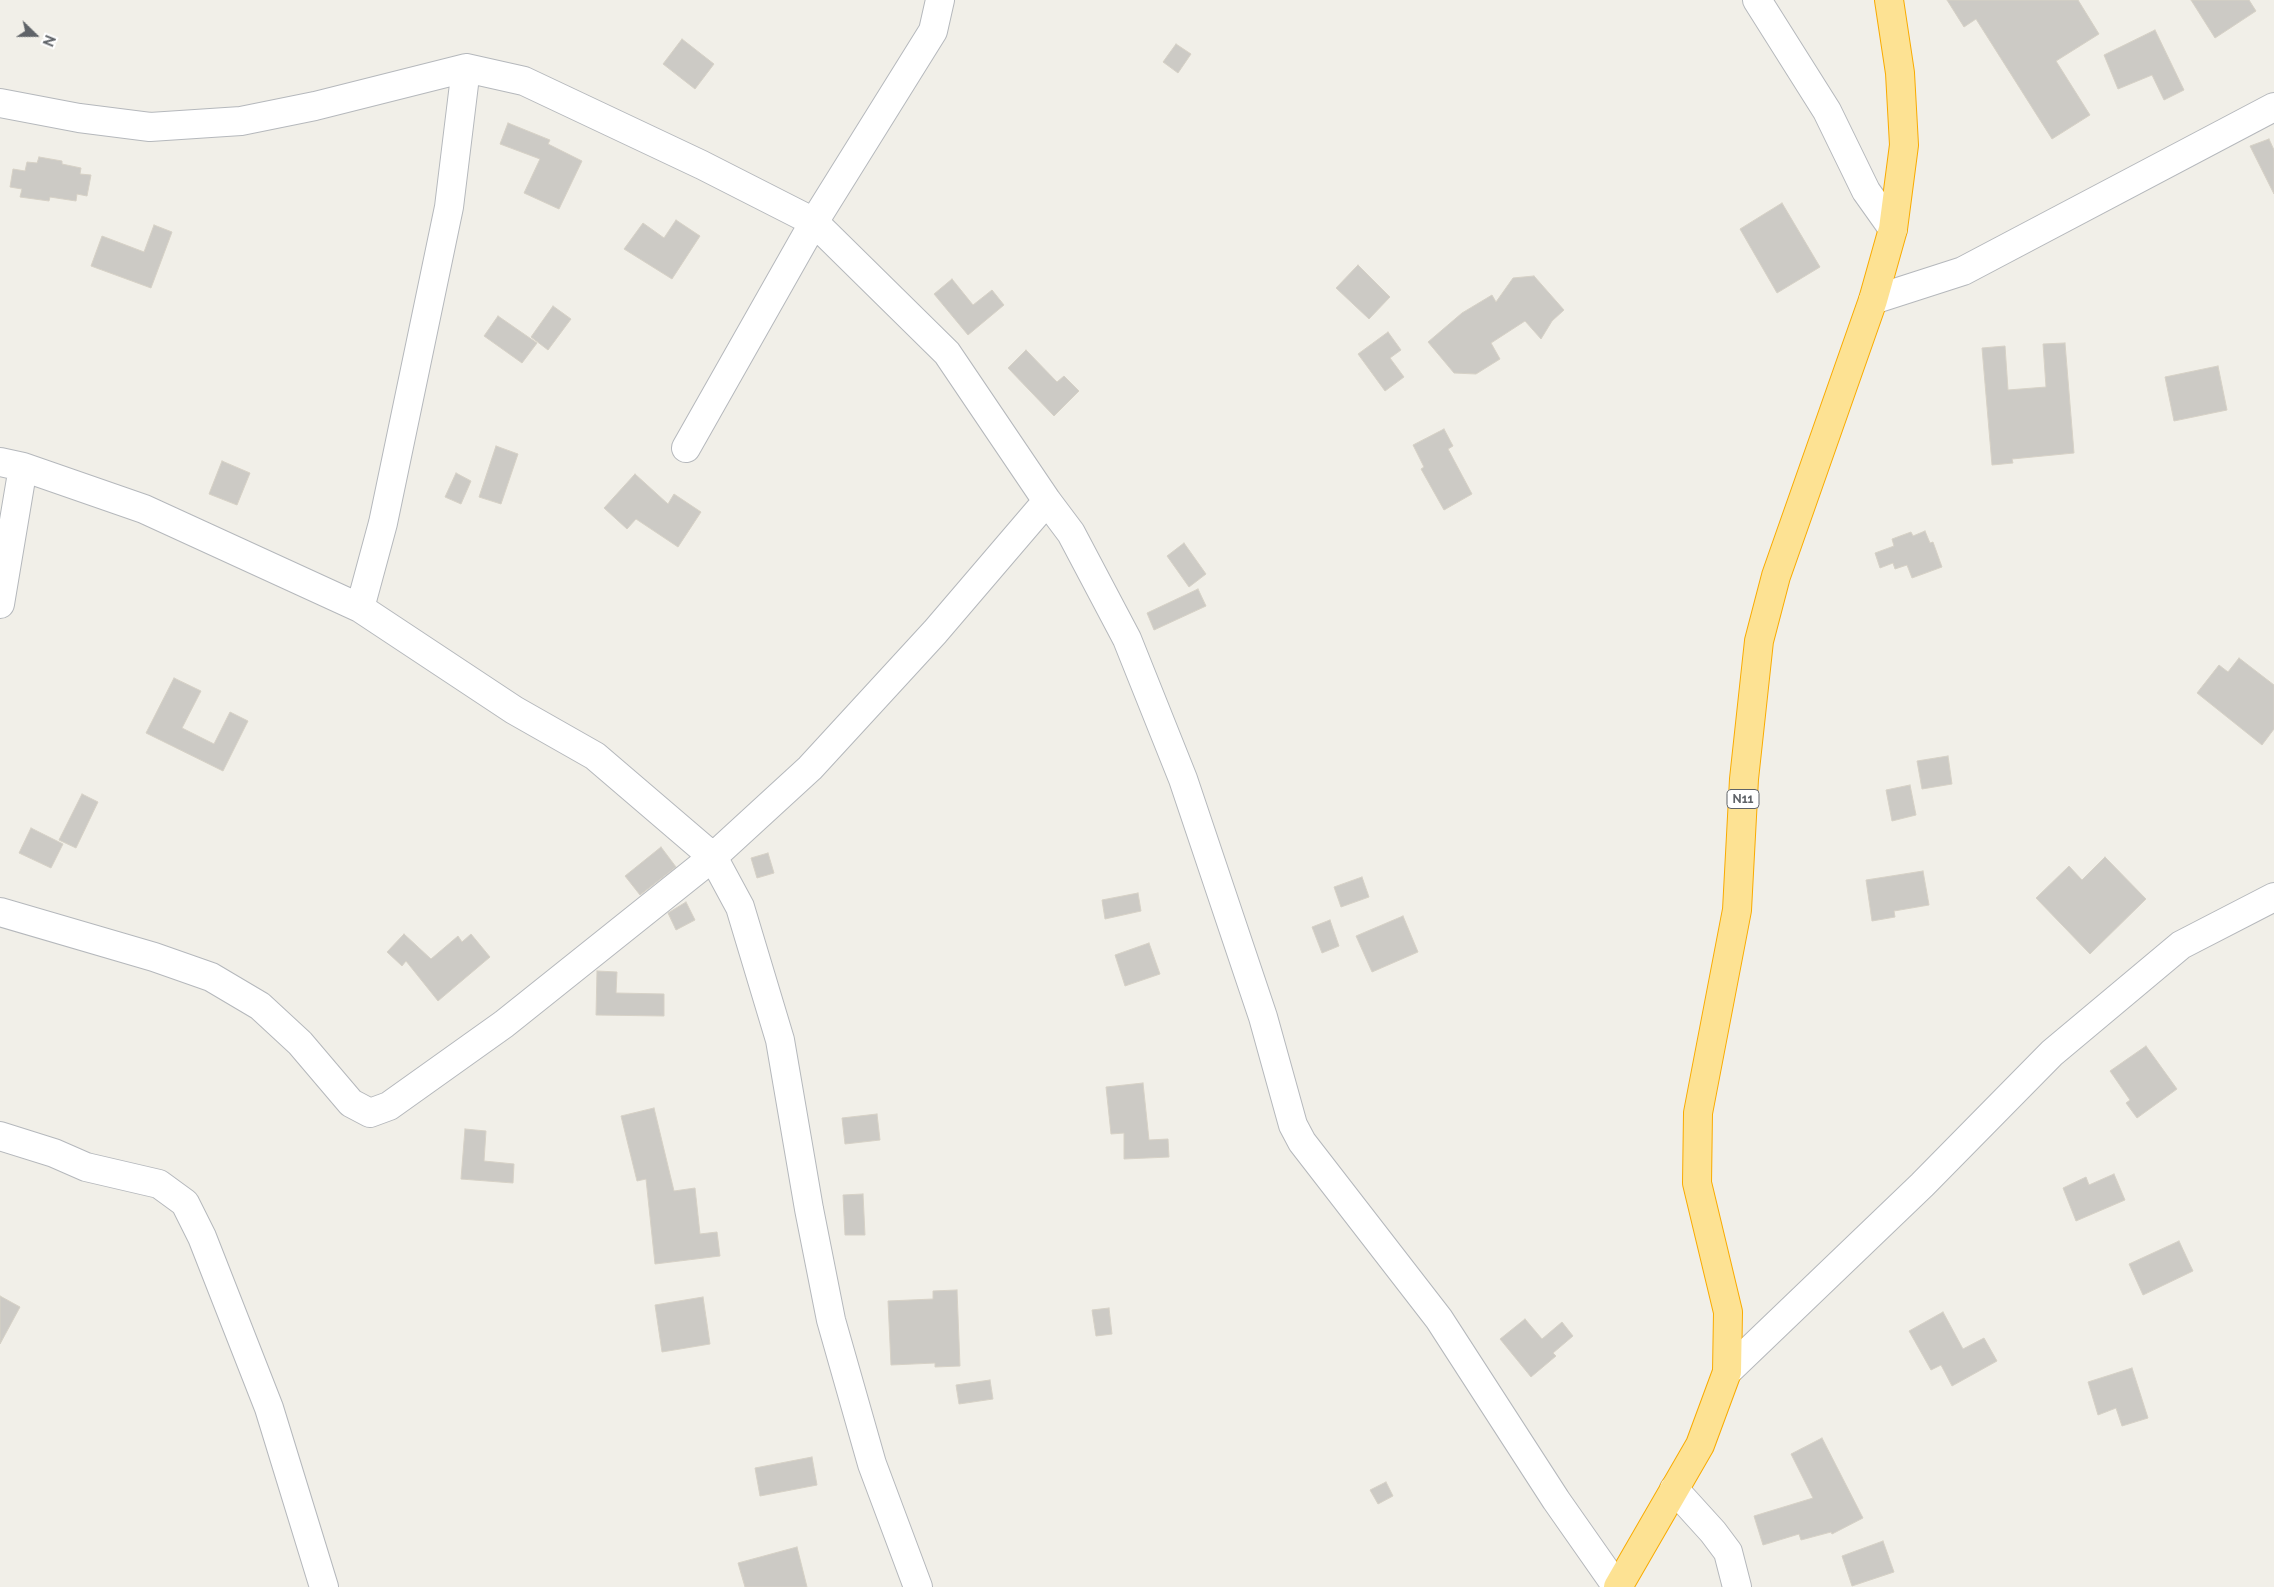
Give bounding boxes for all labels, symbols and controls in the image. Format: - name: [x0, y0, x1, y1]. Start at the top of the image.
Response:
- north arrow: [10, 10, 60, 60]
- text: N: [39, 33, 58, 49]
- road number: N11: [1727, 790, 1759, 809]

